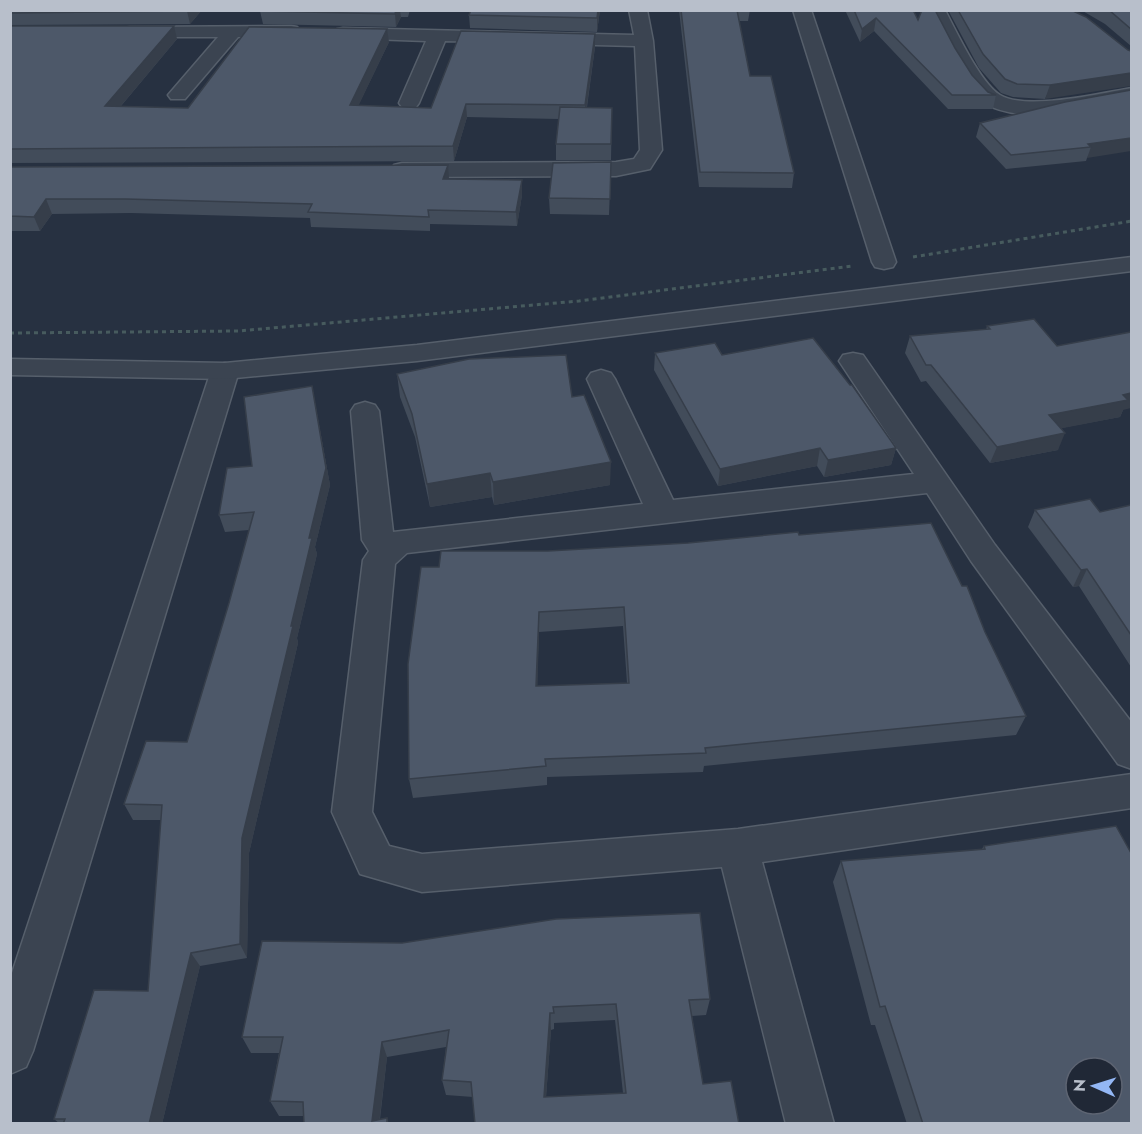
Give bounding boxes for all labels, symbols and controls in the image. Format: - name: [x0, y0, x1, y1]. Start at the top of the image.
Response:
- north arrow: [1064, 1056, 1124, 1116]
- text: N: [1068, 1078, 1091, 1092]

